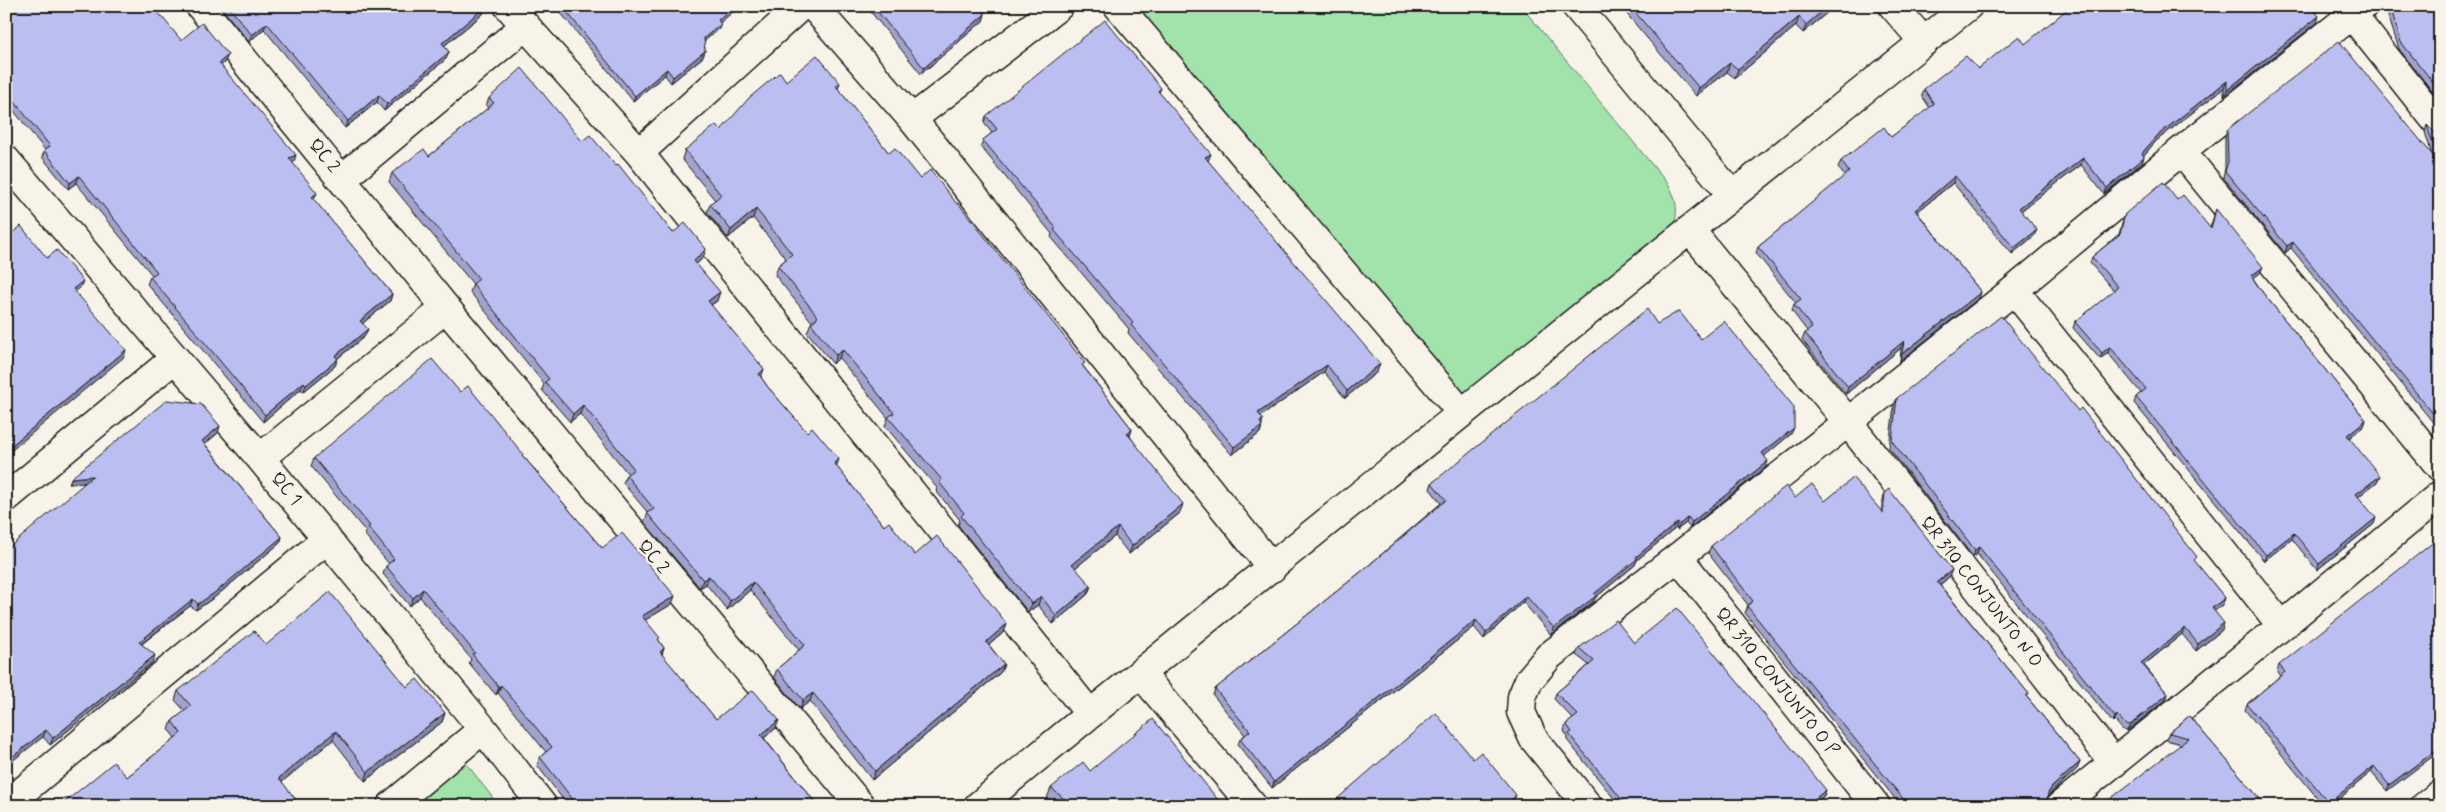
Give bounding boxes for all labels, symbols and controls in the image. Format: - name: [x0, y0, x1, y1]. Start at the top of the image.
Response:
- street label: QC 2: [303, 134, 345, 178]
- street label: QC 1: [265, 467, 307, 511]
- street label: QR 310 CONJUNTO N O: [1914, 511, 2048, 673]
- street label: QC 2: [632, 535, 674, 579]
- street label: QR 310 CONJUNTO O P: [1710, 603, 1845, 762]

